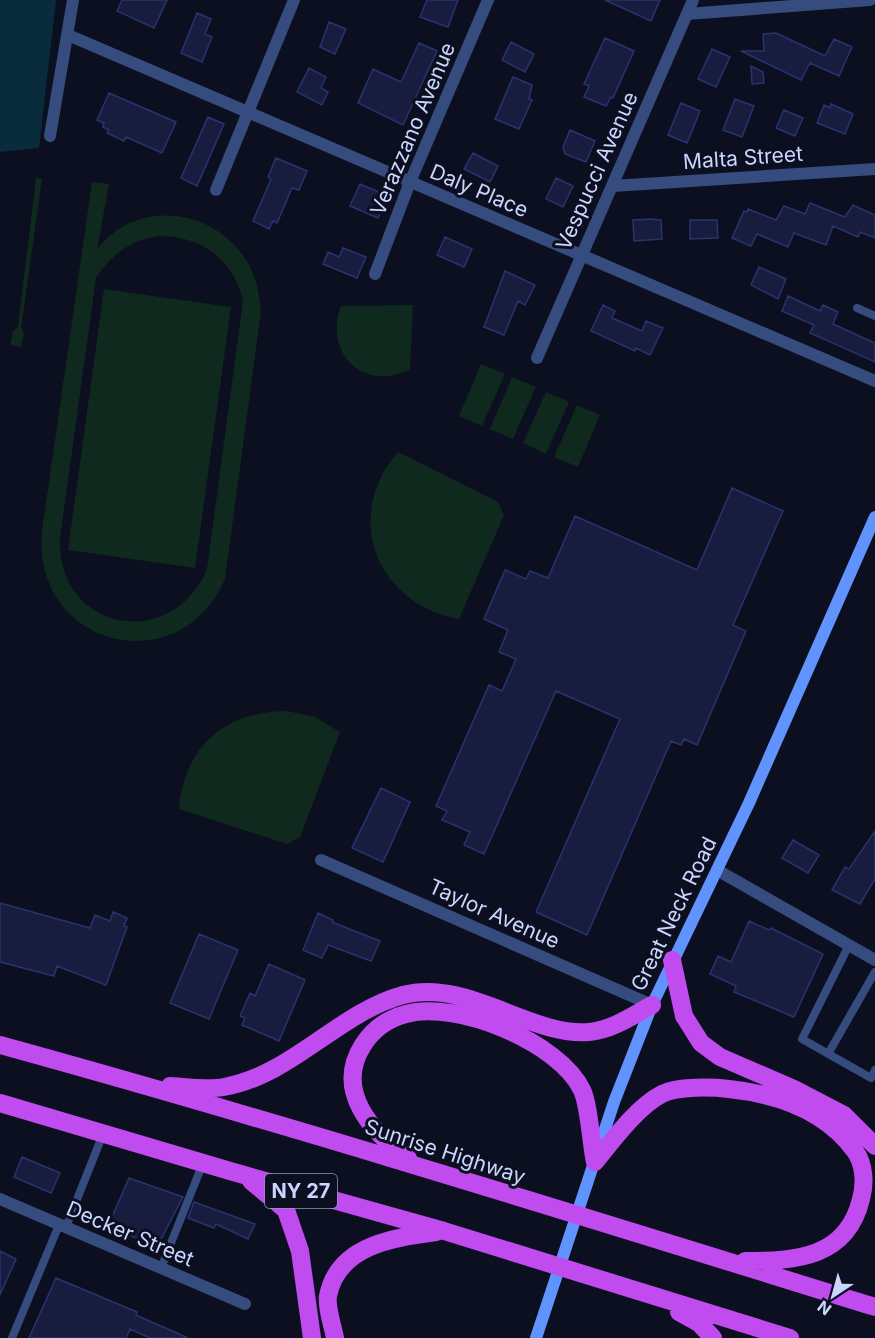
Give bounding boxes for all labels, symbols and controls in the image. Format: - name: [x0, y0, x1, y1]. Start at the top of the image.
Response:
- street label: Verazzano Avenue: [365, 39, 460, 219]
- street label: Vespucci Avenue: [550, 88, 643, 254]
- street label: Malta Street: [682, 141, 804, 174]
- street label: Daly Place: [426, 159, 532, 222]
- street label: Great Neck Road: [625, 833, 722, 995]
- street label: Taylor Avenue: [425, 874, 564, 954]
- street label: Sunrise Highway: [362, 1114, 529, 1189]
- road number: NY 27: [265, 1174, 337, 1208]
- street label: Decker Street: [63, 1196, 198, 1272]
- north arrow: [803, 1266, 863, 1326]
- text: N: [813, 1296, 835, 1320]

